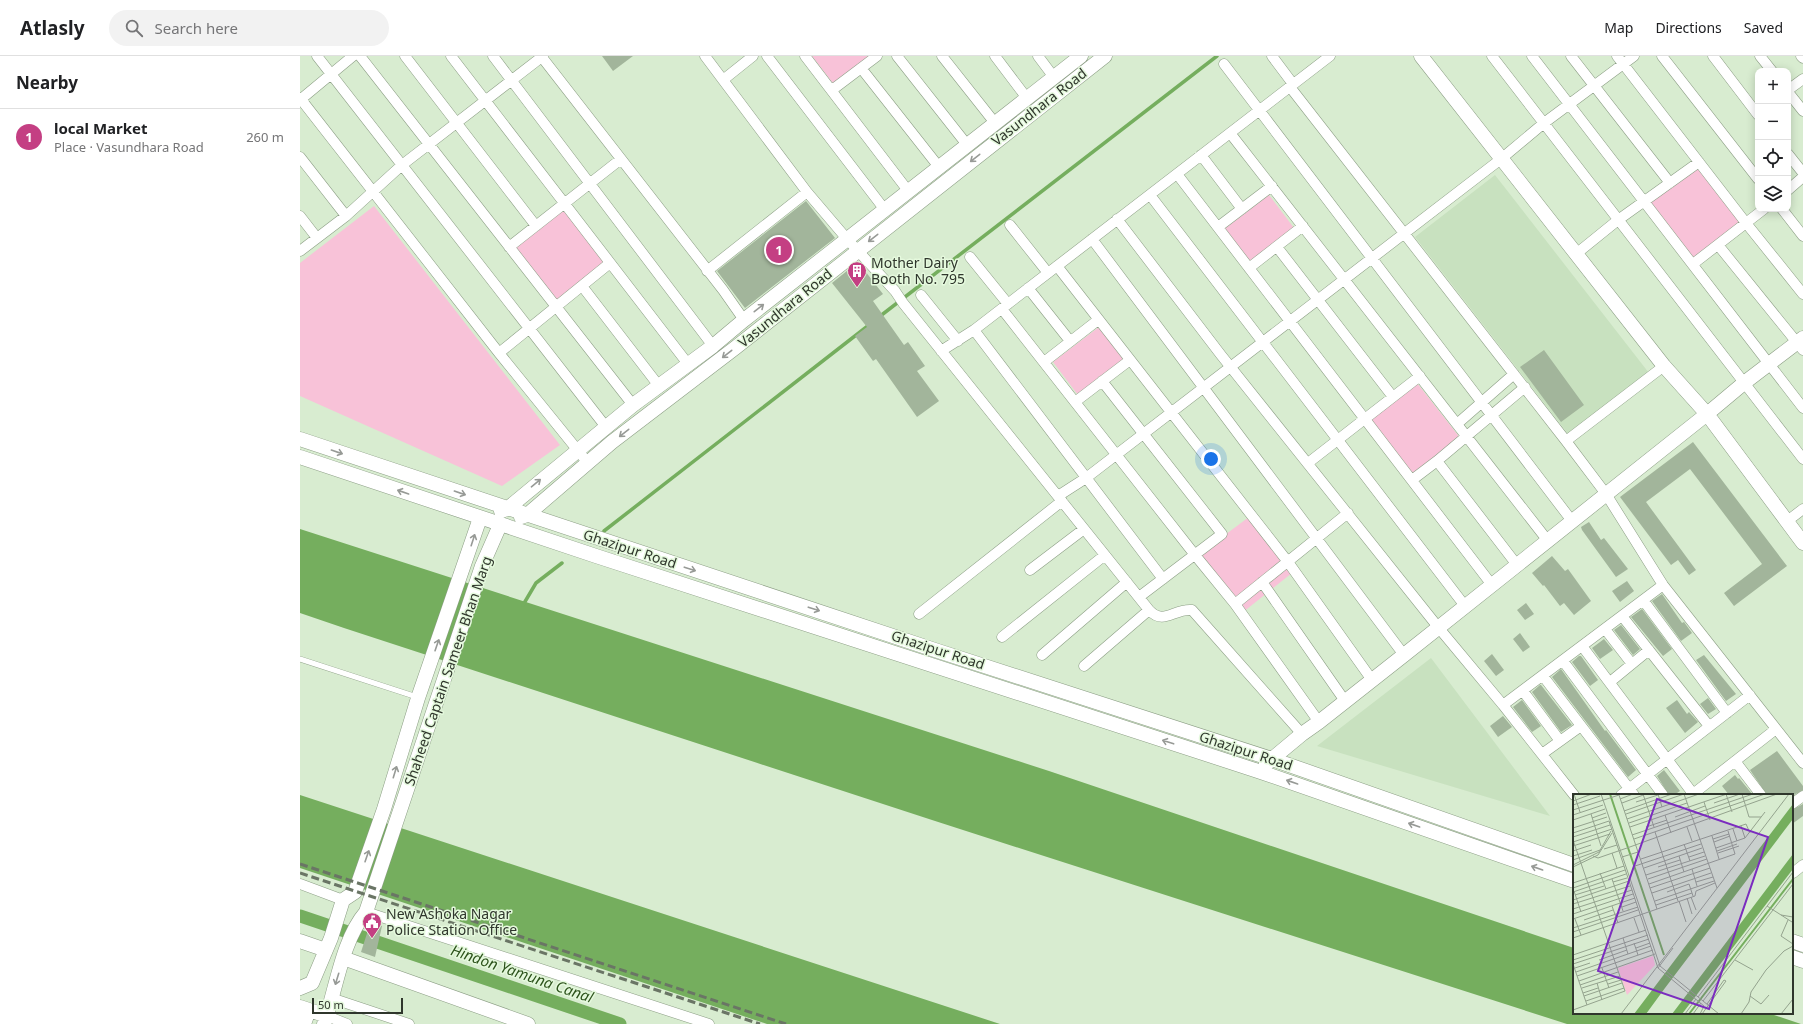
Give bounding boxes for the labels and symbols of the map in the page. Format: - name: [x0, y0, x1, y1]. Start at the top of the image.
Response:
- street label: Vasundhara Road: [987, 63, 1090, 150]
- one-way arrow: [969, 153, 980, 162]
- one-way arrow: [867, 233, 878, 242]
- pin: 1: [766, 235, 792, 265]
- place label: Mother Dairy Booth No. 795: [871, 253, 965, 288]
- building icon: Mother Dairy Booth No. 795: [846, 260, 868, 288]
- street label: Vasundhara Road: [734, 264, 836, 351]
- one-way arrow: [754, 303, 765, 312]
- one-way arrow: [722, 349, 733, 358]
- one-way arrow: [619, 429, 630, 437]
- one-way arrow: [331, 448, 343, 456]
- your location: [1201, 449, 1221, 469]
- one-way arrow: [531, 479, 542, 488]
- one-way arrow: [397, 488, 410, 495]
- one-way arrow: [454, 490, 467, 497]
- street label: Ghazipur Road: [581, 524, 679, 573]
- one-way arrow: [470, 533, 477, 546]
- street label: Shaheed Captain Sameer Bhan Marg: [399, 554, 496, 788]
- one-way arrow: [684, 565, 696, 573]
- one-way arrow: [807, 606, 819, 614]
- street label: Ghazipur Road: [889, 625, 987, 674]
- one-way arrow: [434, 638, 441, 651]
- street label: Ghazipur Road: [1197, 726, 1295, 775]
- one-way arrow: [1163, 737, 1175, 745]
- one-way arrow: [392, 765, 399, 778]
- one-way arrow: [1286, 778, 1298, 786]
- inset map: [1573, 794, 1793, 1014]
- one-way arrow: [1408, 821, 1421, 828]
- one-way arrow: [364, 850, 372, 862]
- one-way arrow: [1531, 864, 1544, 871]
- place label: New Ashoka Nagar Police Station Office: [386, 904, 517, 939]
- public building icon: New Ashoka Nagar Police Station Office: [361, 911, 383, 939]
- water label: Hindon Yamuna Canal: [449, 939, 597, 1007]
- one-way arrow: [333, 972, 340, 985]
- scale bar: [312, 996, 403, 1015]

